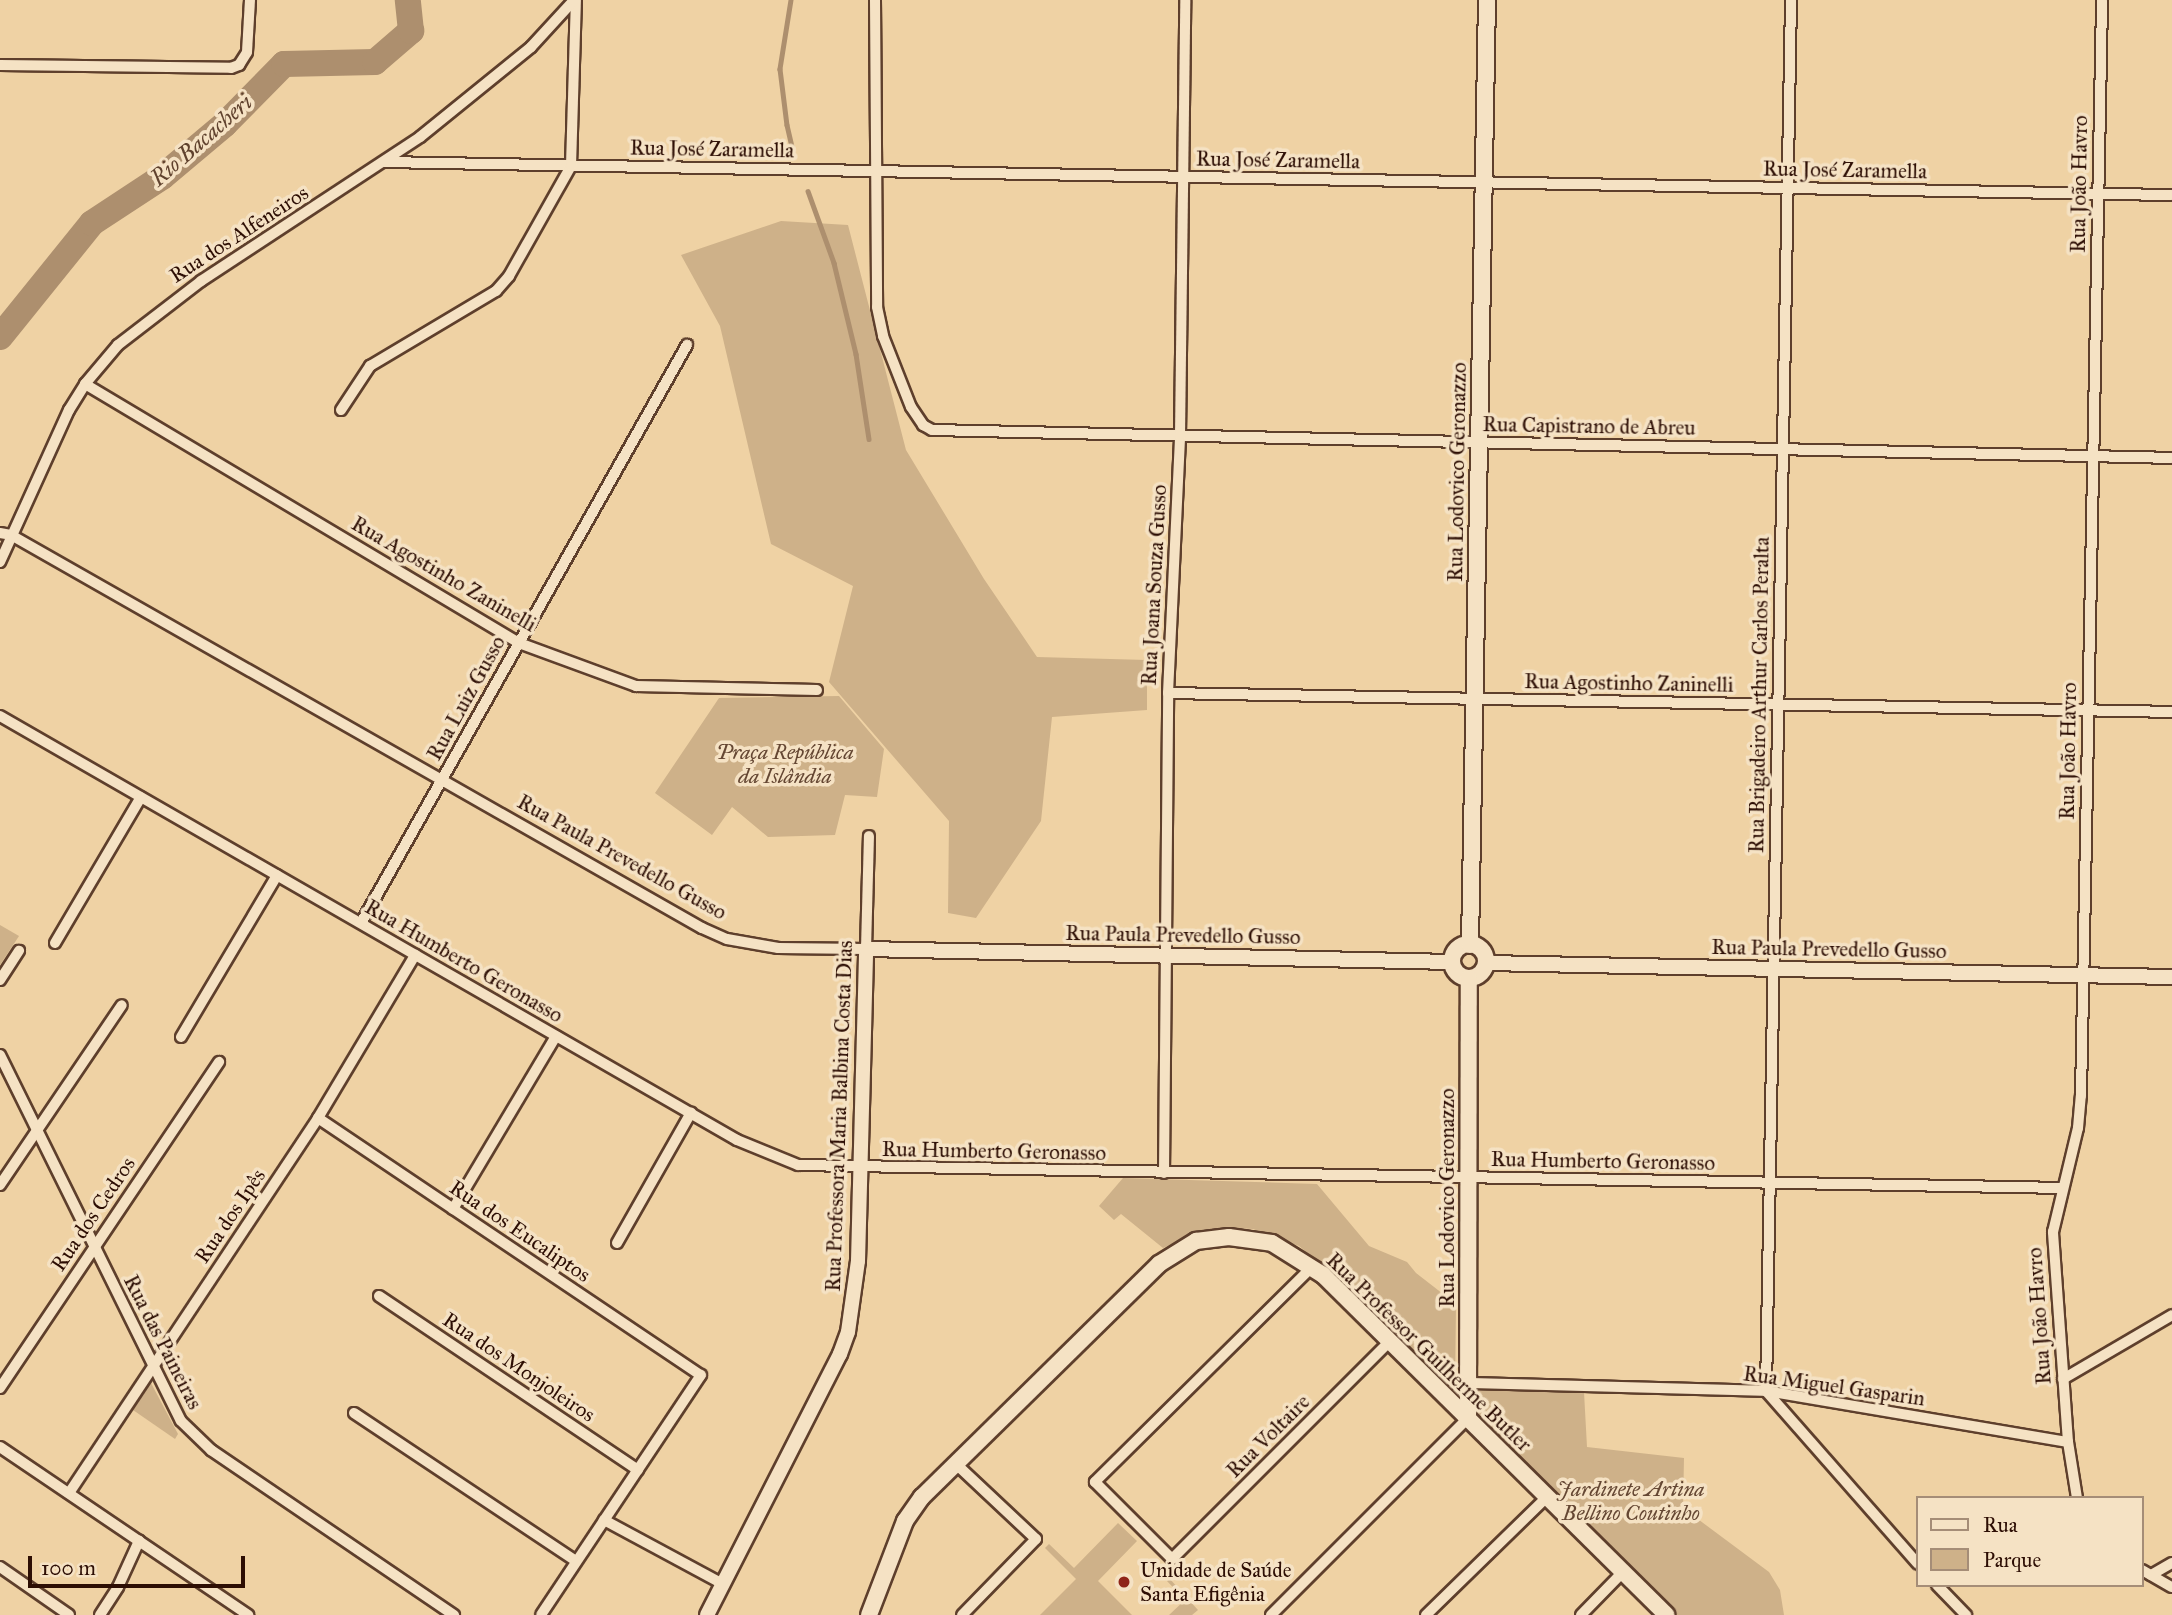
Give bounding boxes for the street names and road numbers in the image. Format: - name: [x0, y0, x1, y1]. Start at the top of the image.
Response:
- street label: Rua João Havro: [2065, 115, 2093, 253]
- street label: Rua José Zaramella: [630, 135, 794, 163]
- street label: Rua José Zaramella: [1196, 146, 1360, 174]
- street label: Rua José Zaramella: [1763, 156, 1927, 184]
- street label: Rua dos Alfeneiros: [165, 180, 313, 288]
- street label: Rua Lodovico Geronazzo: [1442, 362, 1472, 582]
- street label: Rua Capistrano de Abreu: [1482, 412, 1696, 440]
- street label: Rua Joana Souza Gusso: [1136, 484, 1172, 686]
- street label: Rua Agostinho Zaninelli: [347, 511, 541, 637]
- street label: Rua Brigadeiro Arthur Carlos Peralta: [1744, 537, 1774, 853]
- street label: Rua Luiz Gusso: [421, 631, 511, 765]
- street label: Rua Agostinho Zaninelli: [1524, 669, 1734, 697]
- street label: Rua João Havro: [2054, 682, 2082, 820]
- street label: Rua Paula Prevedello Gusso: [513, 789, 731, 925]
- street label: Rua Humberto Geronasso: [361, 894, 567, 1028]
- street label: Rua Paula Prevedello Gusso: [1065, 920, 1301, 950]
- street label: Rua Paula Prevedello Gusso: [1711, 934, 1947, 964]
- street label: Rua Professora Maria Balbina Costa Dias: [820, 940, 858, 1292]
- street label: Rua Lodovico Geronazzo: [1434, 1088, 1460, 1308]
- street label: Rua Humberto Geronasso: [882, 1136, 1106, 1166]
- street label: Rua Humberto Geronasso: [1491, 1146, 1715, 1176]
- street label: Rua dos Cedros: [46, 1152, 140, 1276]
- street label: Rua dos Ipês: [189, 1164, 271, 1268]
- street label: Rua dos Eucaliptos: [445, 1175, 595, 1287]
- street label: Rua João Havro: [2022, 1246, 2056, 1386]
- street label: Rua Professor Guilherme Butler: [1321, 1247, 1537, 1457]
- street label: Rua das Paineiras: [118, 1271, 208, 1413]
- street label: Rua dos Monjoleiros: [438, 1307, 600, 1427]
- street label: Rua Miguel Gasparin: [1742, 1361, 1926, 1411]
- street label: Rua Voltaire: [1221, 1389, 1315, 1483]

